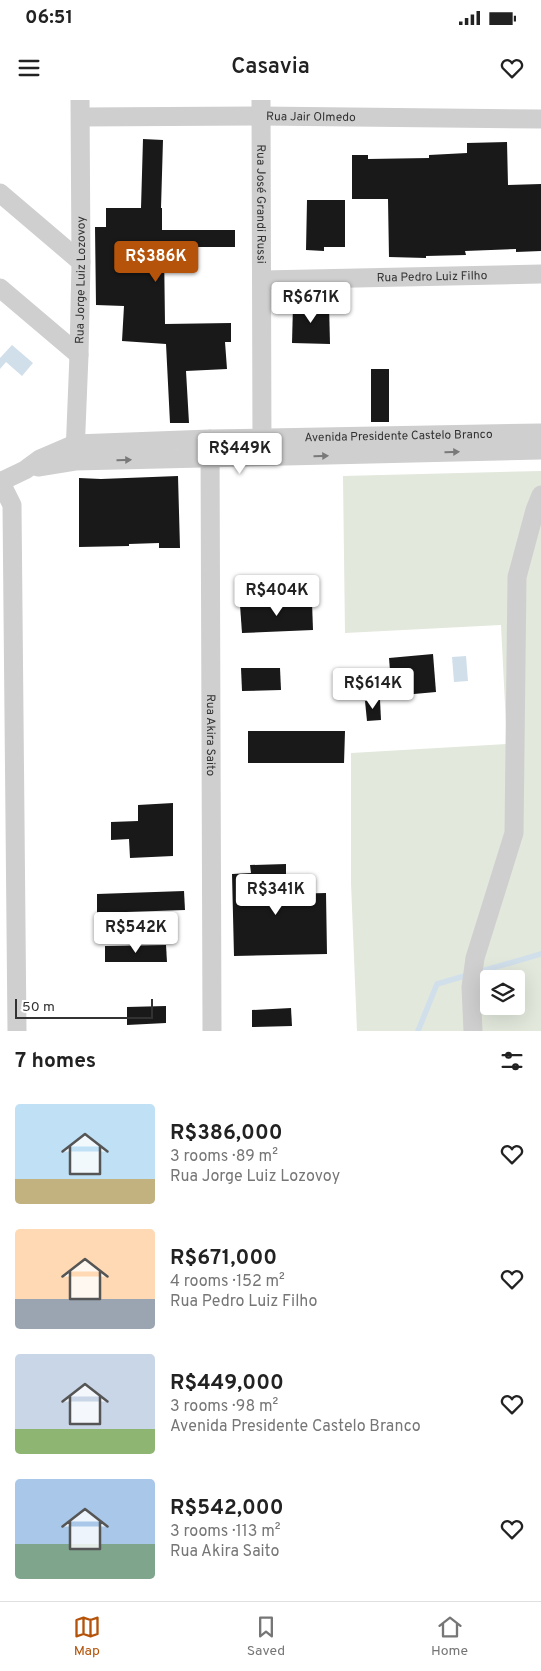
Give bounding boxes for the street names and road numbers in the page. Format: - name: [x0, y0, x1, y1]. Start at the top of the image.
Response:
- street label: Rua Jair Olmedo: [266, 109, 356, 126]
- street label: Rua José Grandi Russi: [252, 144, 268, 264]
- street label: Rua Jorge Luiz Lozovoy: [72, 216, 90, 344]
- street label: Rua Pedro Luiz Filho: [376, 268, 488, 287]
- street label: Avenida Presidente Castelo Branco: [304, 427, 493, 446]
- street label: Rua Akira Saito: [202, 694, 218, 776]

